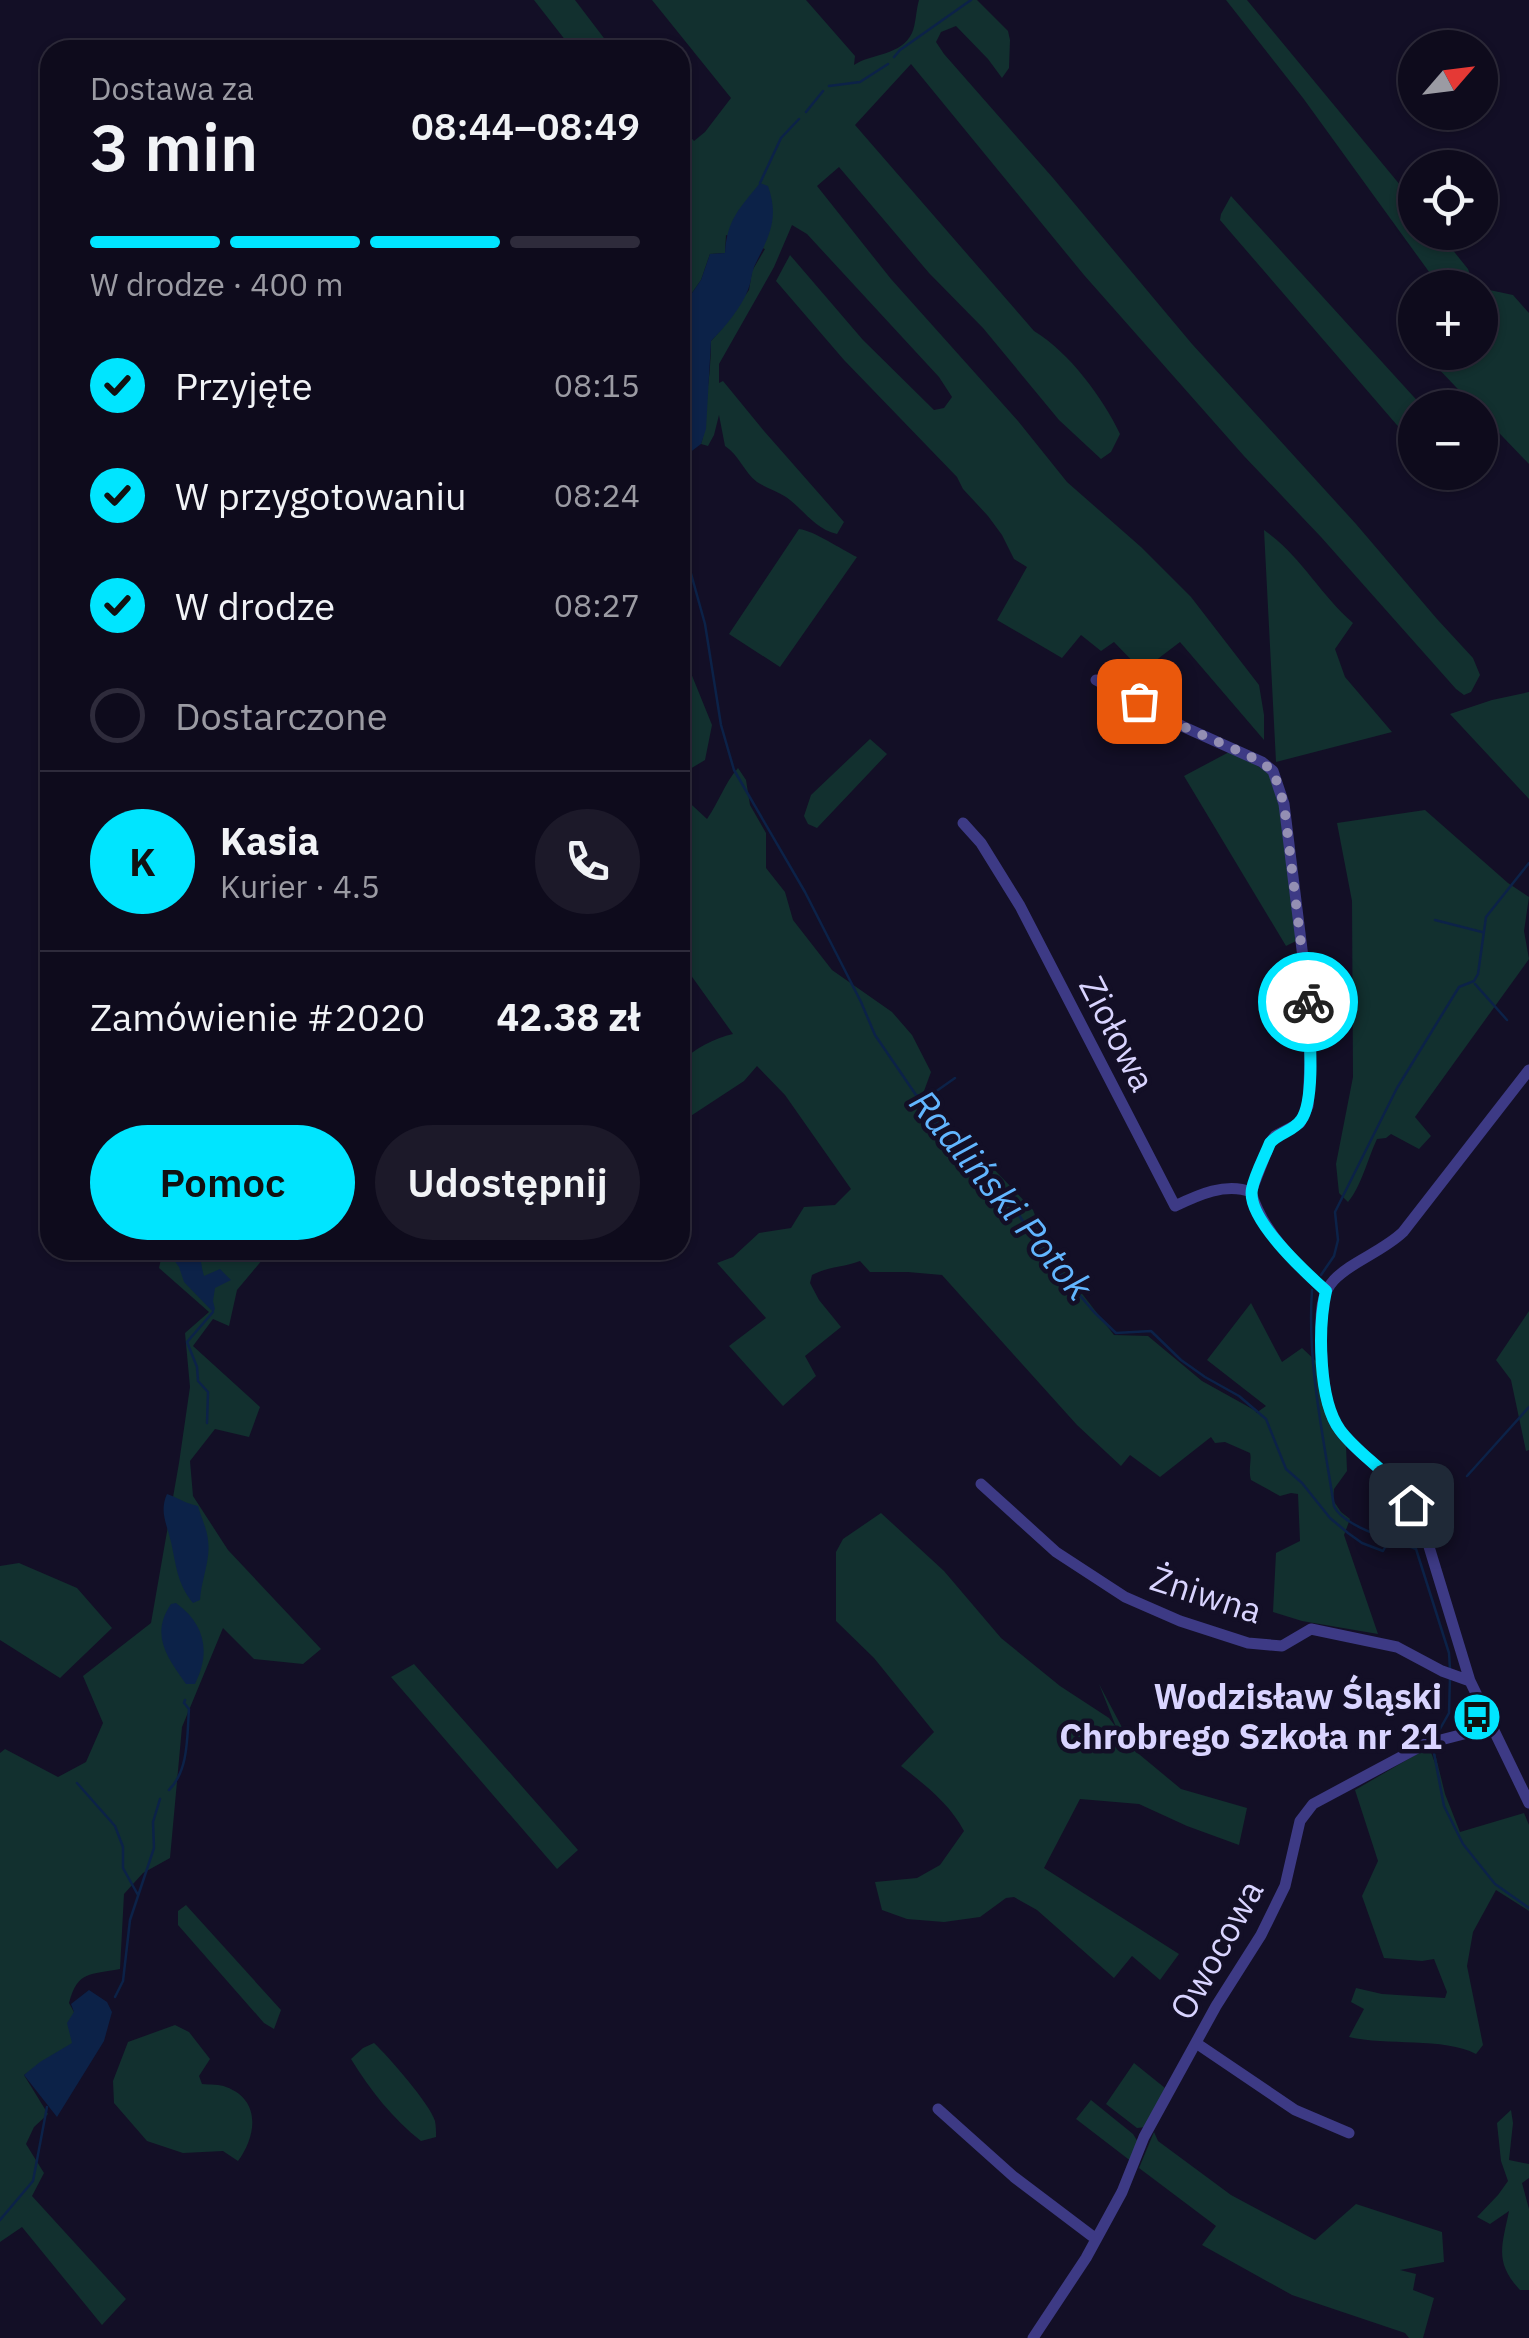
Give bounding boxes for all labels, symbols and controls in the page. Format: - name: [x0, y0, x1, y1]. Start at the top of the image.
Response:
- north arrow: [1398, 30, 1498, 130]
- map controls: [1398, 30, 1498, 490]
- text: Dostawa za: [90, 67, 254, 109]
- text: 08:44–08:49: [411, 101, 640, 150]
- text: 3 min: [90, 104, 258, 189]
- button: locate: [1398, 150, 1498, 250]
- text: W drodze · 400 m: [90, 263, 343, 305]
- button: +: [1398, 270, 1498, 370]
- icon: check: [90, 358, 145, 413]
- text: Przyjęte: [175, 361, 313, 410]
- text: 08:15: [554, 364, 640, 406]
- button: −: [1398, 390, 1498, 490]
- icon: check: [90, 468, 145, 523]
- text: W przygotowaniu: [175, 471, 466, 520]
- text: 08:24: [554, 474, 640, 516]
- icon: check: [90, 578, 145, 633]
- text: W drodze: [175, 581, 335, 630]
- text: 08:27: [554, 584, 640, 626]
- pin: [1097, 659, 1182, 744]
- icon: bag: [1112, 674, 1167, 729]
- text: Dostarczone: [175, 691, 388, 740]
- button: phone: [535, 809, 640, 914]
- text: Kasia: [220, 816, 319, 865]
- text: K: [129, 837, 156, 886]
- text: Kurier · 4.5: [220, 865, 380, 907]
- courier: [1258, 952, 1358, 1052]
- street label: Ziołowa: [1069, 968, 1166, 1099]
- icon: bike: [1281, 975, 1336, 1030]
- text: Zamówienie #2020: [90, 992, 425, 1041]
- text: 42.38 zł: [496, 992, 640, 1041]
- water label: Radliński Potok: [900, 1079, 1105, 1310]
- button: Pomoc: [90, 1125, 355, 1240]
- button: Udostępnij: [375, 1125, 640, 1240]
- pin: [1369, 1463, 1454, 1548]
- icon: home: [1384, 1478, 1439, 1533]
- street label: Żniwna: [1145, 1555, 1268, 1634]
- place label: Wodzisław Śląski Chrobrego Szkoła nr 21: [1059, 1673, 1442, 1759]
- bus stop icon: Wodzisław Śląski Chrobrego Szkoła nr 21: [1451, 1691, 1503, 1743]
- street label: Owocowa: [1159, 1871, 1273, 2028]

